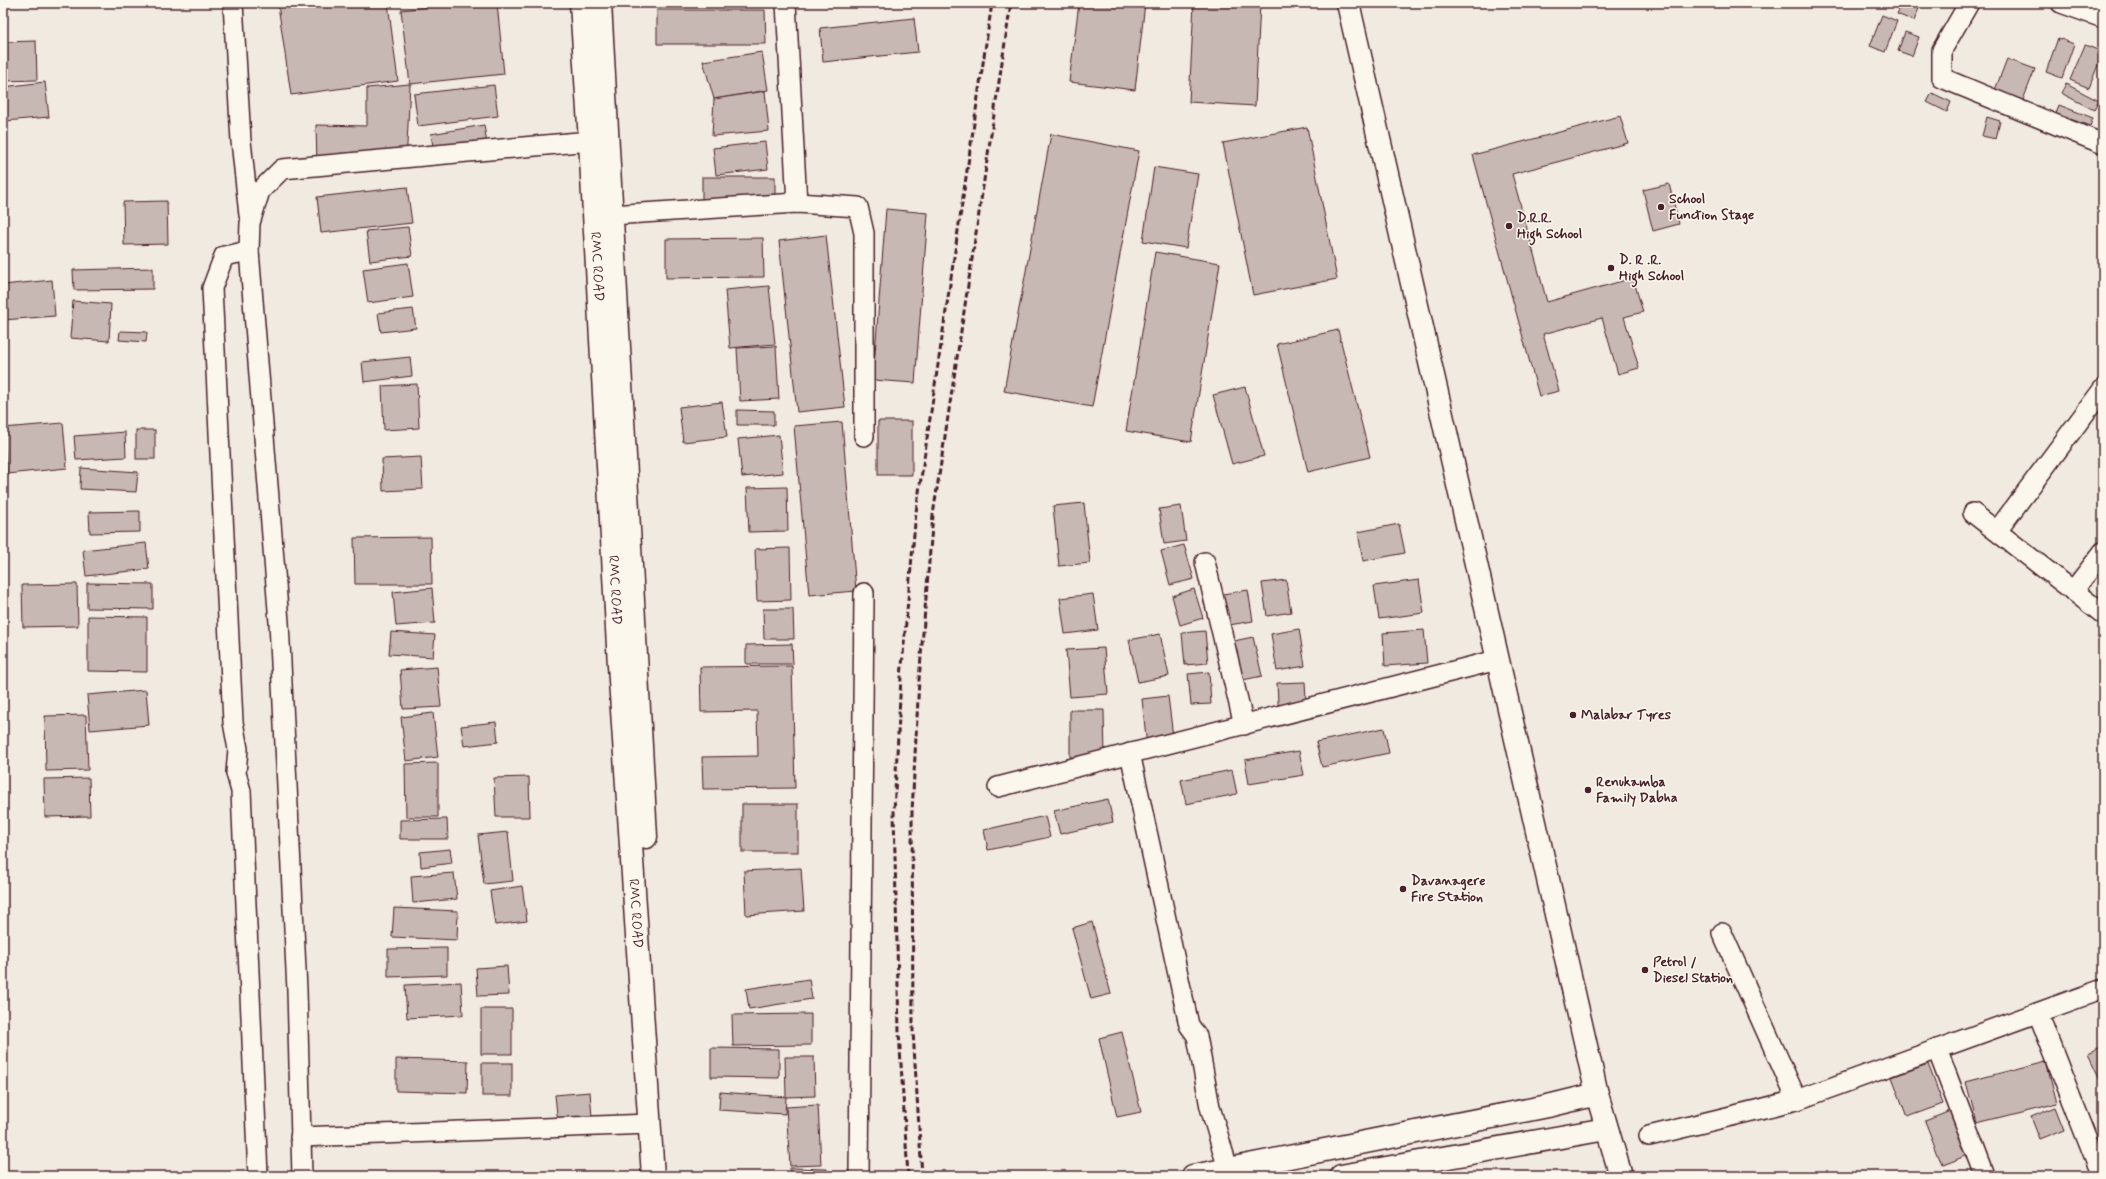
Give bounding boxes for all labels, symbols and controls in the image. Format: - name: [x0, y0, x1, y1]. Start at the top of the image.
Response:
- place label: School Function Stage: [1669, 190, 1754, 225]
- marker: School Function Stage: [1656, 202, 1666, 212]
- place label: D.R.R. High School: [1517, 209, 1582, 246]
- marker: D.R.R. High School: [1504, 221, 1514, 231]
- street label: RMC ROAD: [586, 231, 608, 302]
- place label: D. R .R. High School: [1619, 251, 1684, 288]
- marker: D. R .R. High School: [1606, 263, 1616, 273]
- street label: RMC ROAD: [604, 555, 626, 625]
- place label: Malabar Tyres: [1581, 706, 1672, 724]
- marker: Malabar Tyres: [1568, 710, 1578, 720]
- place label: Renukamba Family Dabha: [1596, 773, 1678, 807]
- marker: Renukamba Family Dabha: [1583, 785, 1593, 795]
- place label: Davanagere Fire Station: [1411, 872, 1485, 906]
- street label: RMC ROAD: [624, 878, 647, 949]
- marker: Davanagere Fire Station: [1398, 884, 1408, 894]
- place label: Petrol / Diesel Station: [1653, 953, 1733, 987]
- marker: Petrol / Diesel Station: [1640, 965, 1650, 975]

